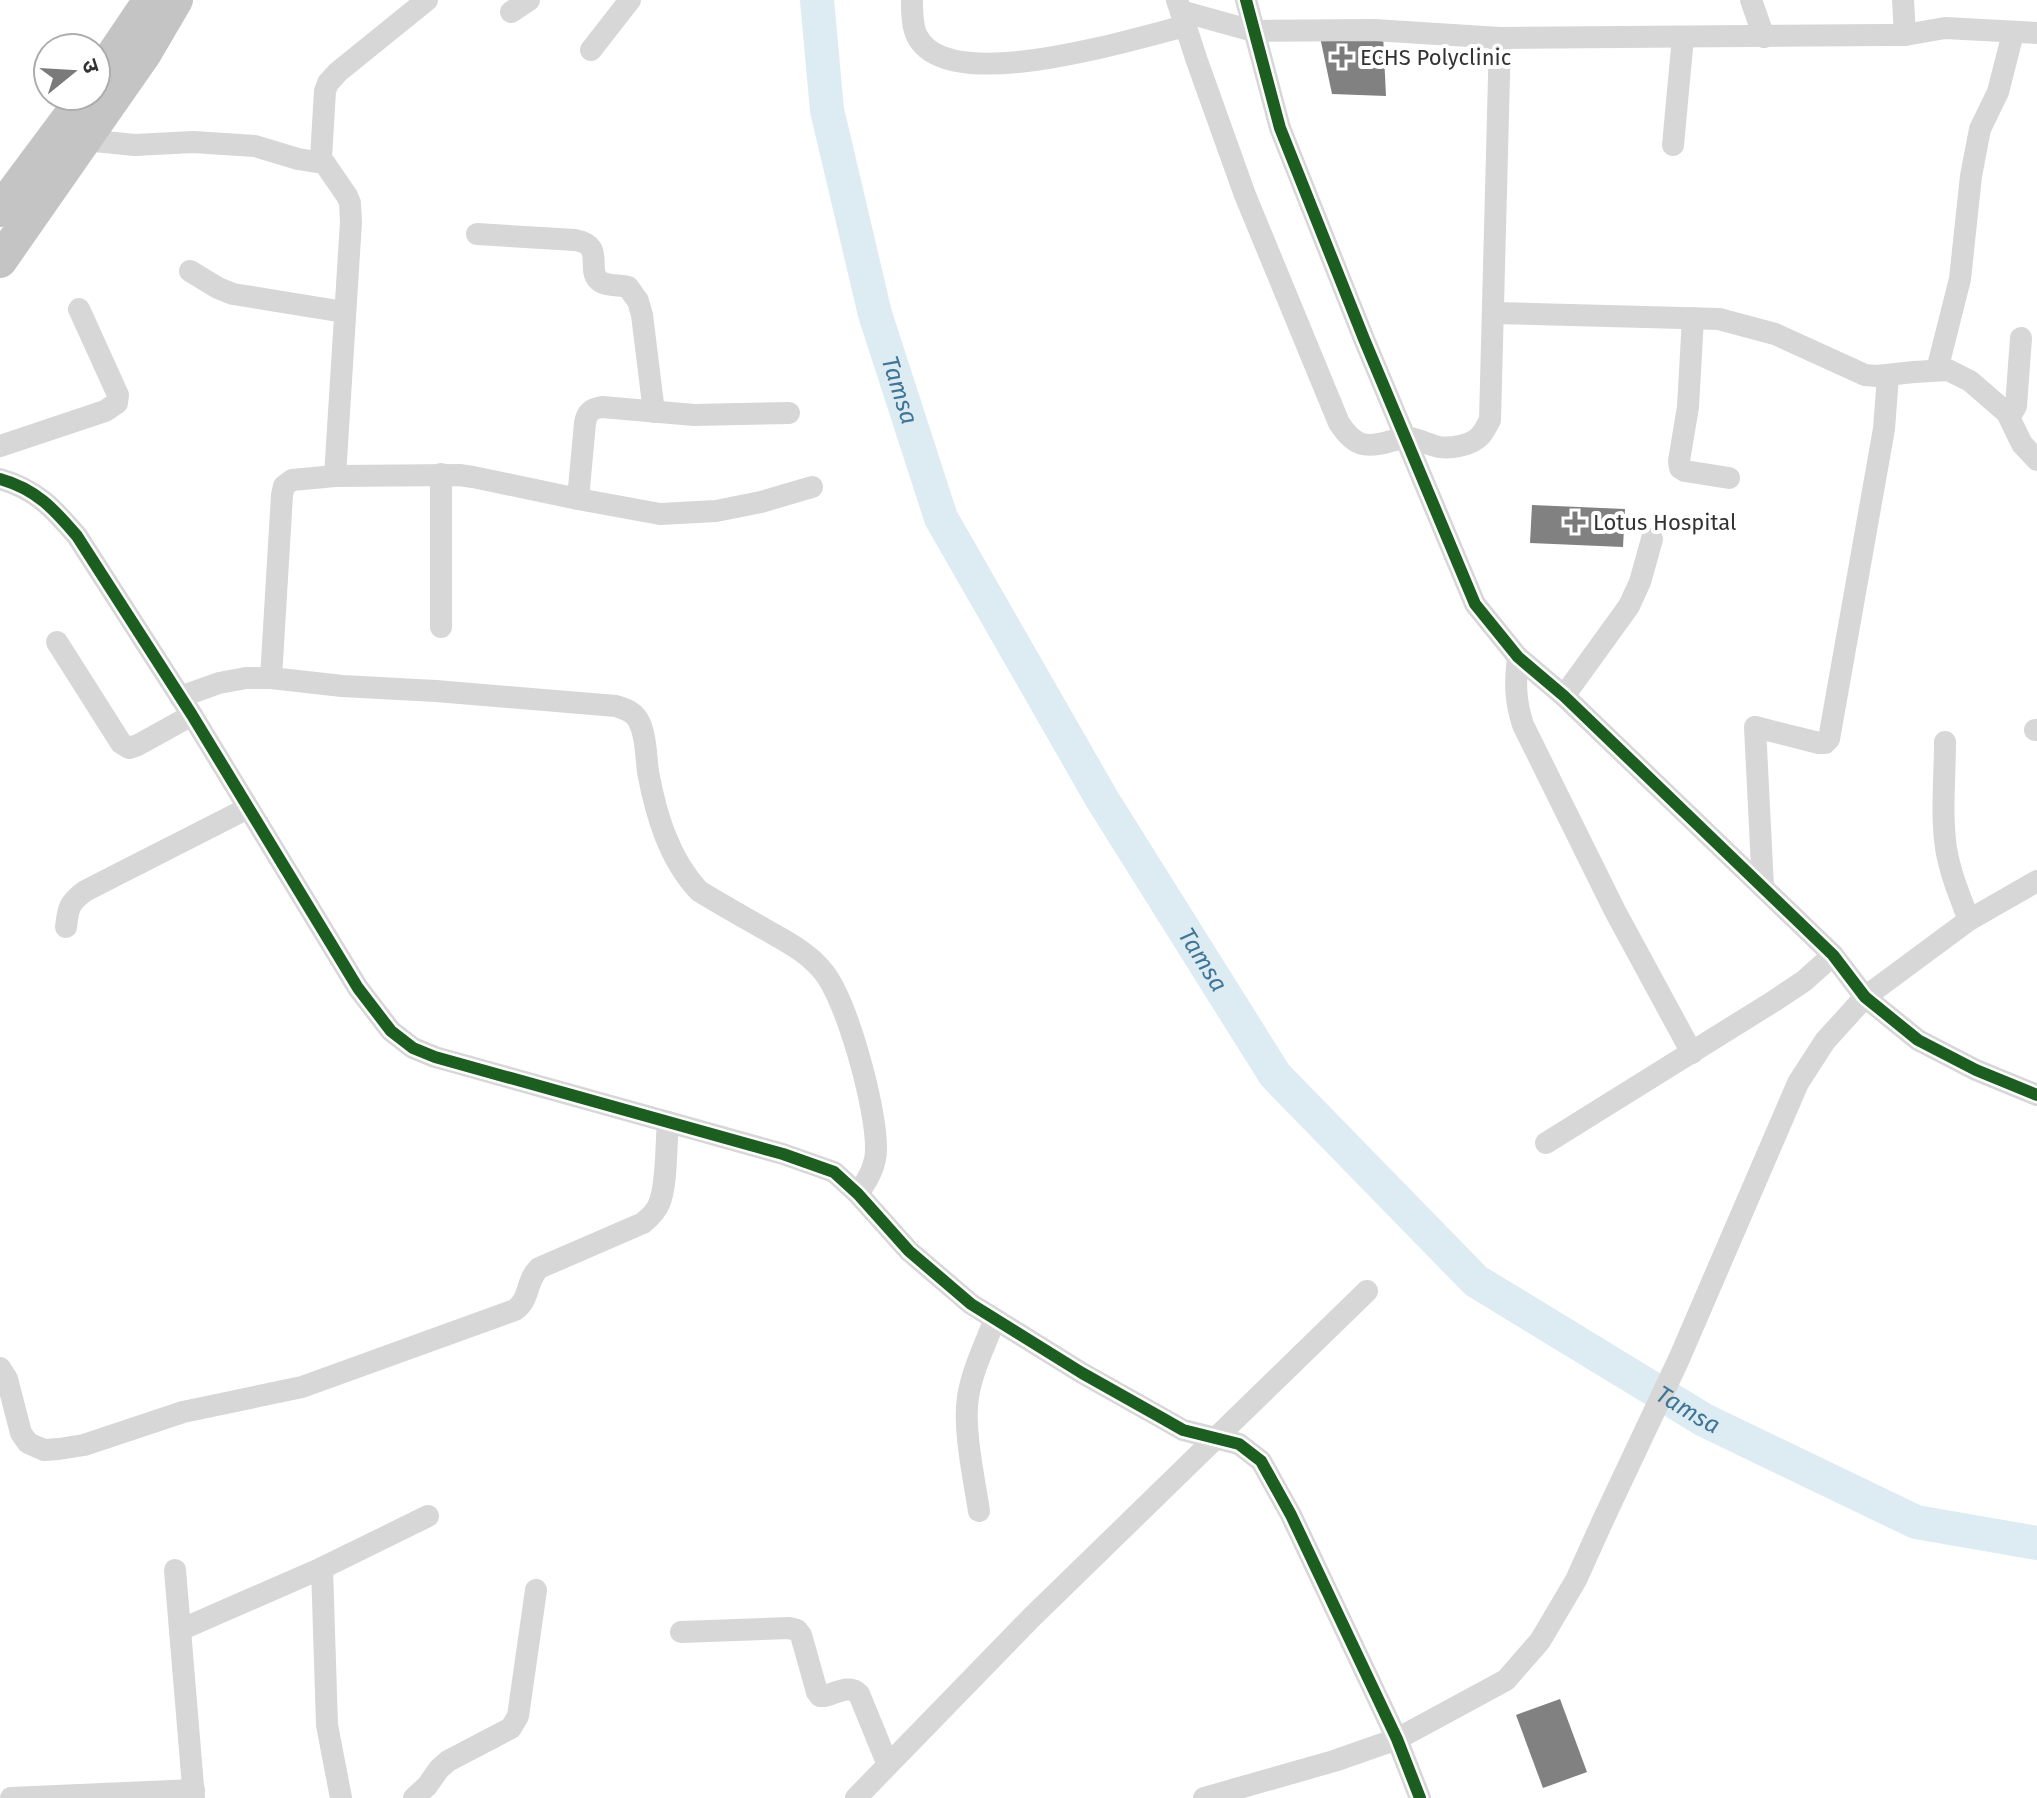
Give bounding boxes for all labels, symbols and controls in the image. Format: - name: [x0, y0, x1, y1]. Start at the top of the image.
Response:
- north arrow: [32, 32, 112, 112]
- place label: ECHS Polyclinic: [1360, 44, 1511, 71]
- marker: ECHS Polyclinic: [1331, 46, 1353, 68]
- text: उ: [76, 56, 106, 77]
- water label: Tamsa: [876, 353, 924, 428]
- place label: Lotus Hospital: [1593, 509, 1736, 536]
- marker: Lotus Hospital: [1564, 511, 1586, 533]
- water label: Tamsa: [1172, 923, 1233, 997]
- water label: Tamsa: [1651, 1380, 1724, 1440]

